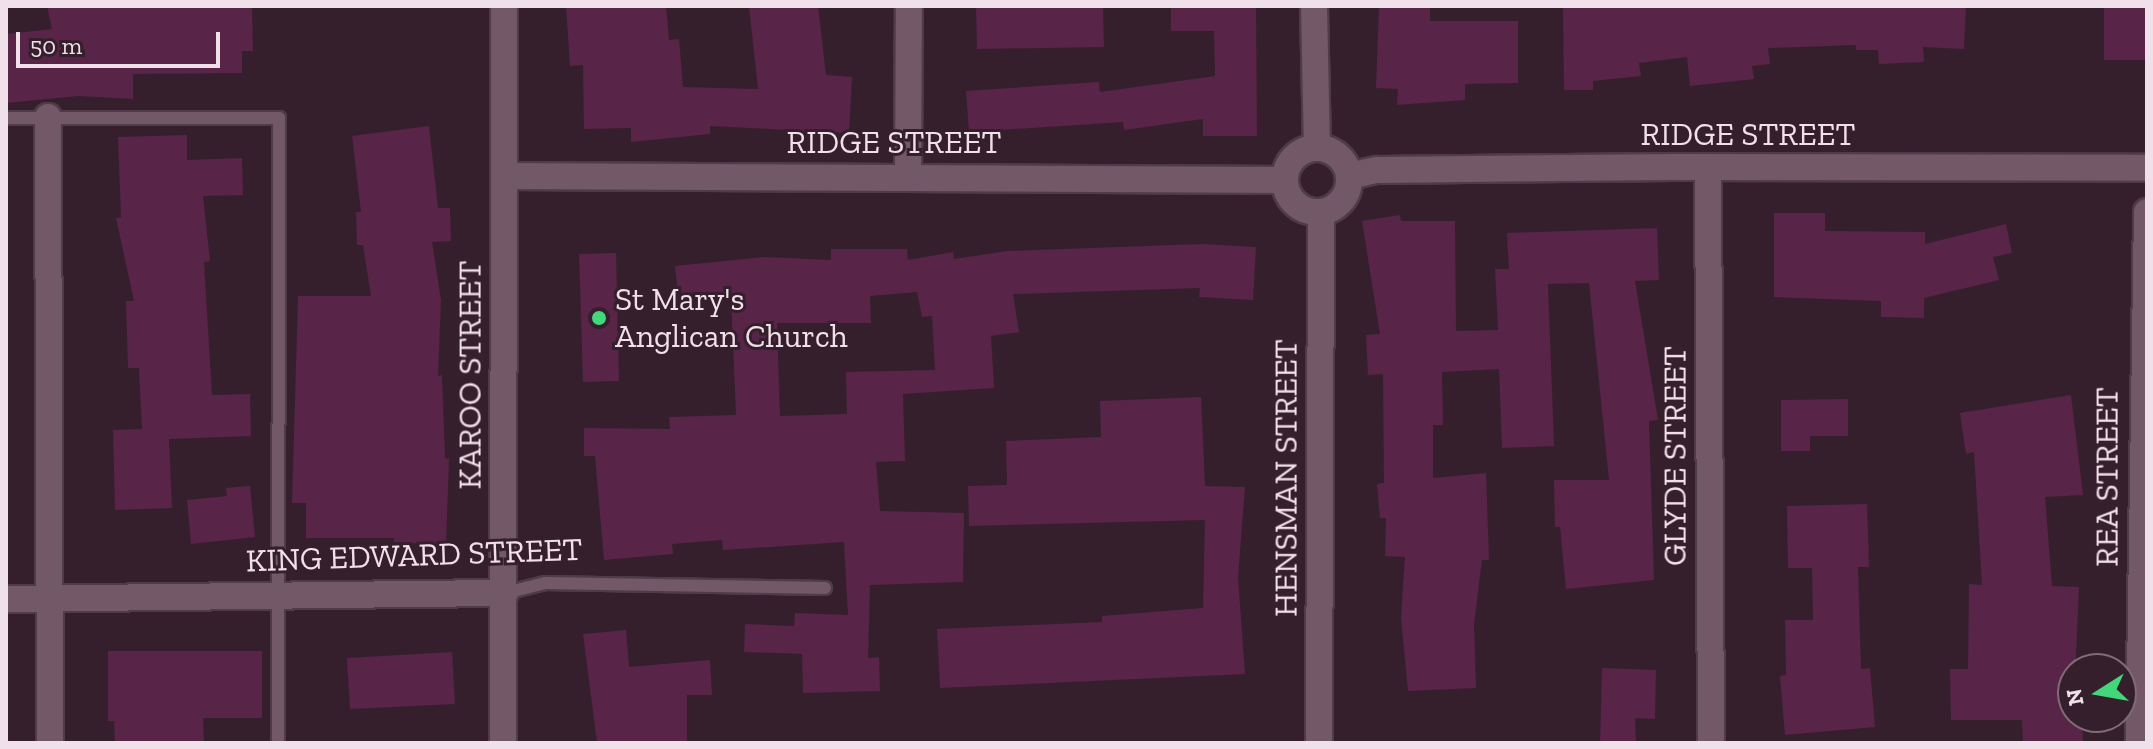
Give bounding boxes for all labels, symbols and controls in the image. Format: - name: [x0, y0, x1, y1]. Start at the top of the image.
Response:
- scale bar: [20, 16, 224, 66]
- text: 50 m: [30, 31, 82, 60]
- street label: RIDGE STREET: [1641, 115, 1855, 153]
- street label: RIDGE STREET: [787, 123, 1001, 161]
- street label: KAROO STREET: [451, 261, 489, 489]
- place label: St Mary's Anglican Church: [615, 281, 848, 356]
- marker: St Mary's Anglican Church: [590, 309, 608, 327]
- street label: HENSMAN STREET: [1267, 339, 1305, 617]
- street label: GLYDE STREET: [1656, 346, 1694, 566]
- street label: REA STREET: [2088, 387, 2126, 567]
- street label: KING EDWARD STREET: [245, 530, 583, 580]
- north arrow: [2057, 653, 2137, 733]
- text: N: [2060, 687, 2090, 708]

